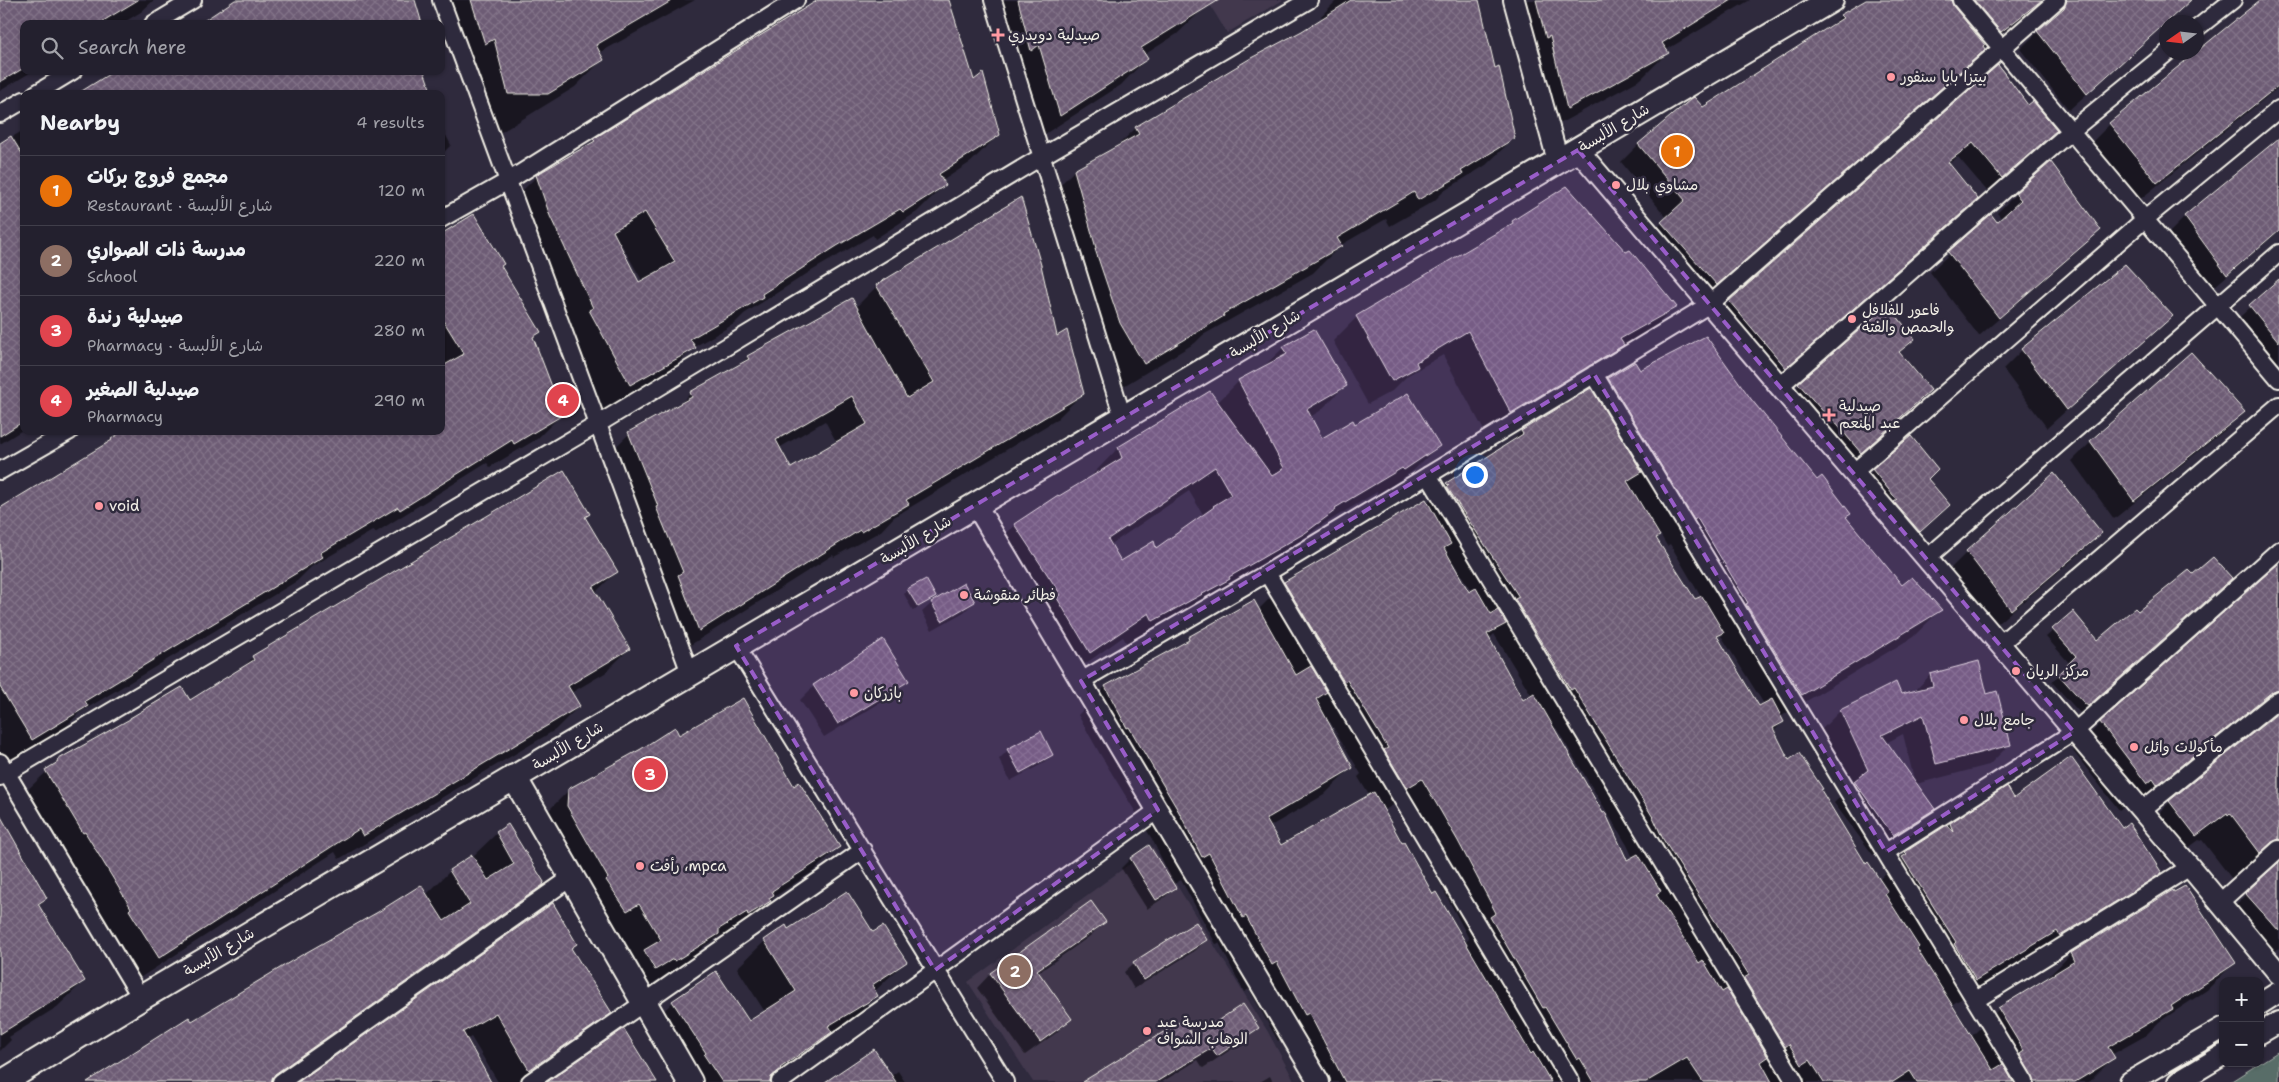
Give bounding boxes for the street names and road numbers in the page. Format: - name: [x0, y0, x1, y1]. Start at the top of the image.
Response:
- street label: شارع الألبسة: [1575, 99, 1653, 157]
- street label: شارع الألبسة: [1226, 305, 1304, 363]
- street label: شارع الألبسة: [877, 511, 955, 569]
- street label: شارع الألبسة: [529, 717, 607, 775]
- street label: شارع الألبسة: [180, 923, 258, 981]

